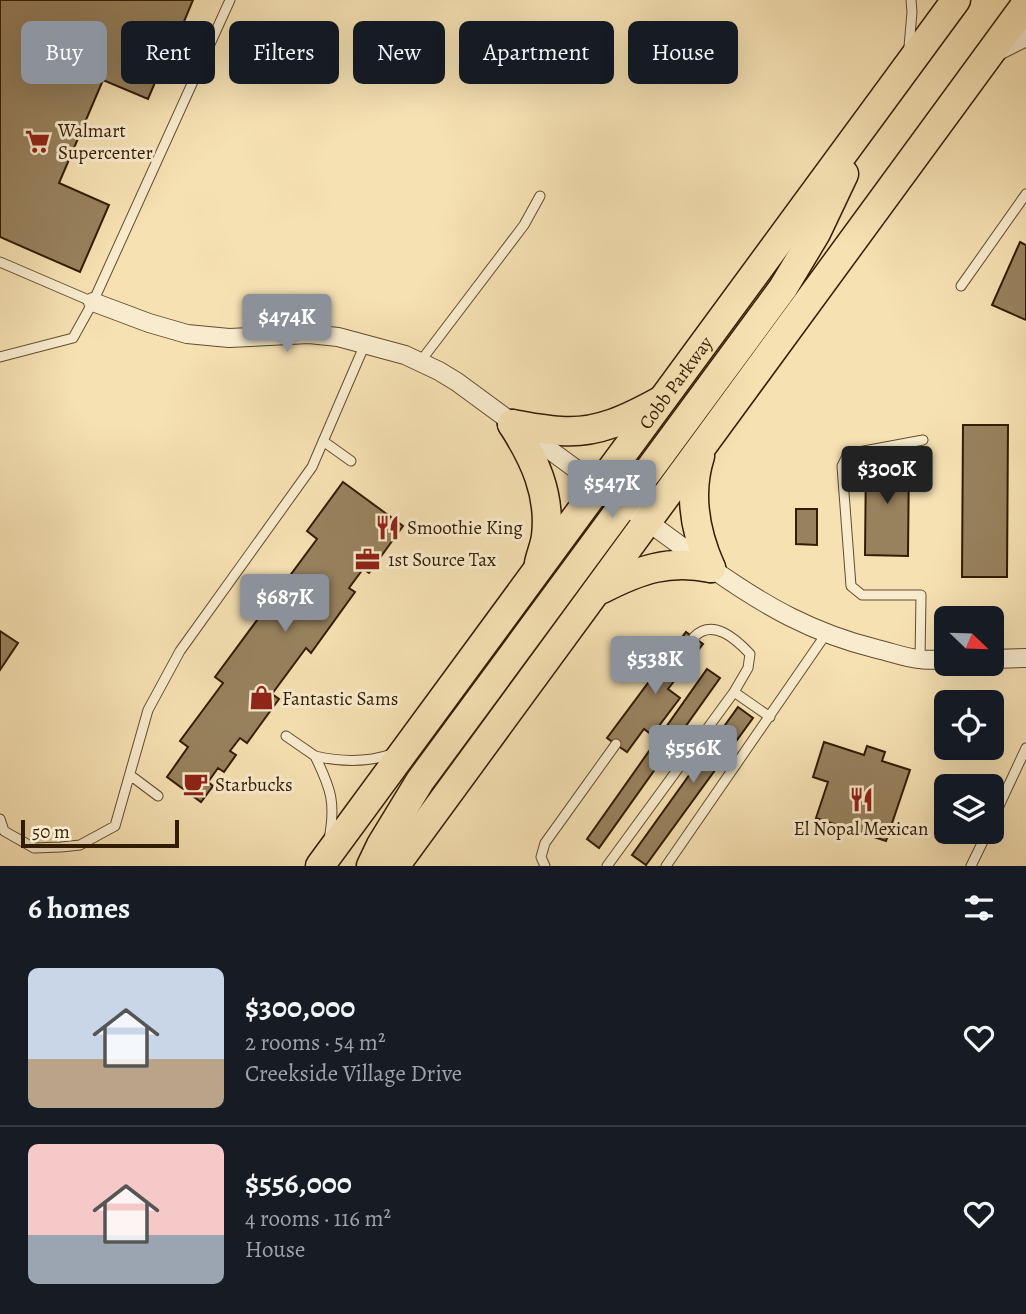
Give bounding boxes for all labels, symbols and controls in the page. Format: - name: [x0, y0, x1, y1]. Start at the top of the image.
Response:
- chip: Buy: [21, 21, 107, 84]
- chip: Rent: [121, 21, 215, 84]
- chip: Filters: [229, 21, 339, 84]
- chip: New: [353, 21, 445, 84]
- chip: Apartment: [459, 21, 614, 84]
- chip: House: [628, 21, 738, 84]
- place label: Walmart Supercenter: [57, 118, 153, 166]
- supermarket icon: Walmart Supercenter: [24, 127, 52, 155]
- pin: $474K: [238, 294, 336, 354]
- text: $474K: [258, 301, 316, 332]
- street label: Cobb Parkway: [633, 331, 719, 435]
- pin: $300K: [838, 447, 936, 506]
- text: $300K: [858, 453, 916, 484]
- pin: $547K: [563, 461, 661, 520]
- text: $547K: [584, 467, 640, 498]
- restaurant icon: Smoothie King: [373, 513, 401, 541]
- place label: Smoothie King: [407, 515, 523, 541]
- office icon: 1st Source Tax: [354, 545, 382, 573]
- place label: 1st Source Tax: [388, 547, 496, 573]
- pin: $687K: [236, 574, 334, 634]
- text: $687K: [256, 581, 314, 612]
- north arrow: [934, 606, 1004, 676]
- map controls: [934, 606, 1004, 844]
- pin: $538K: [606, 636, 704, 696]
- text: $538K: [627, 643, 683, 674]
- shop icon: Fantastic Sams: [248, 684, 276, 712]
- place label: Fantastic Sams: [282, 686, 398, 712]
- button: locate: [934, 690, 1004, 760]
- pin: $556K: [644, 726, 742, 785]
- text: $556K: [665, 732, 721, 763]
- cafe icon: Starbucks: [181, 770, 209, 798]
- place label: Starbucks: [215, 772, 293, 798]
- button: layers: [934, 774, 1004, 844]
- restaurant icon: El Nopal Mexican: [847, 786, 875, 814]
- place label: El Nopal Mexican: [793, 816, 929, 842]
- scale bar: [21, 817, 178, 849]
- text: 50 m: [32, 819, 70, 845]
- text: 6 homes: [28, 888, 130, 928]
- icon: filters: [960, 889, 998, 927]
- text: $300,000: [245, 987, 355, 1027]
- icon: home: [84, 996, 168, 1080]
- icon: heart: [960, 1019, 998, 1057]
- text: 2 rooms · 54 m²: [245, 1027, 386, 1058]
- text: Creekside Village Drive: [245, 1058, 462, 1089]
- text: $556,000: [245, 1163, 352, 1203]
- icon: home: [84, 1172, 168, 1256]
- icon: heart: [960, 1195, 998, 1233]
- text: 4 rooms · 116 m²: [245, 1203, 391, 1234]
- text: House: [245, 1234, 305, 1265]

